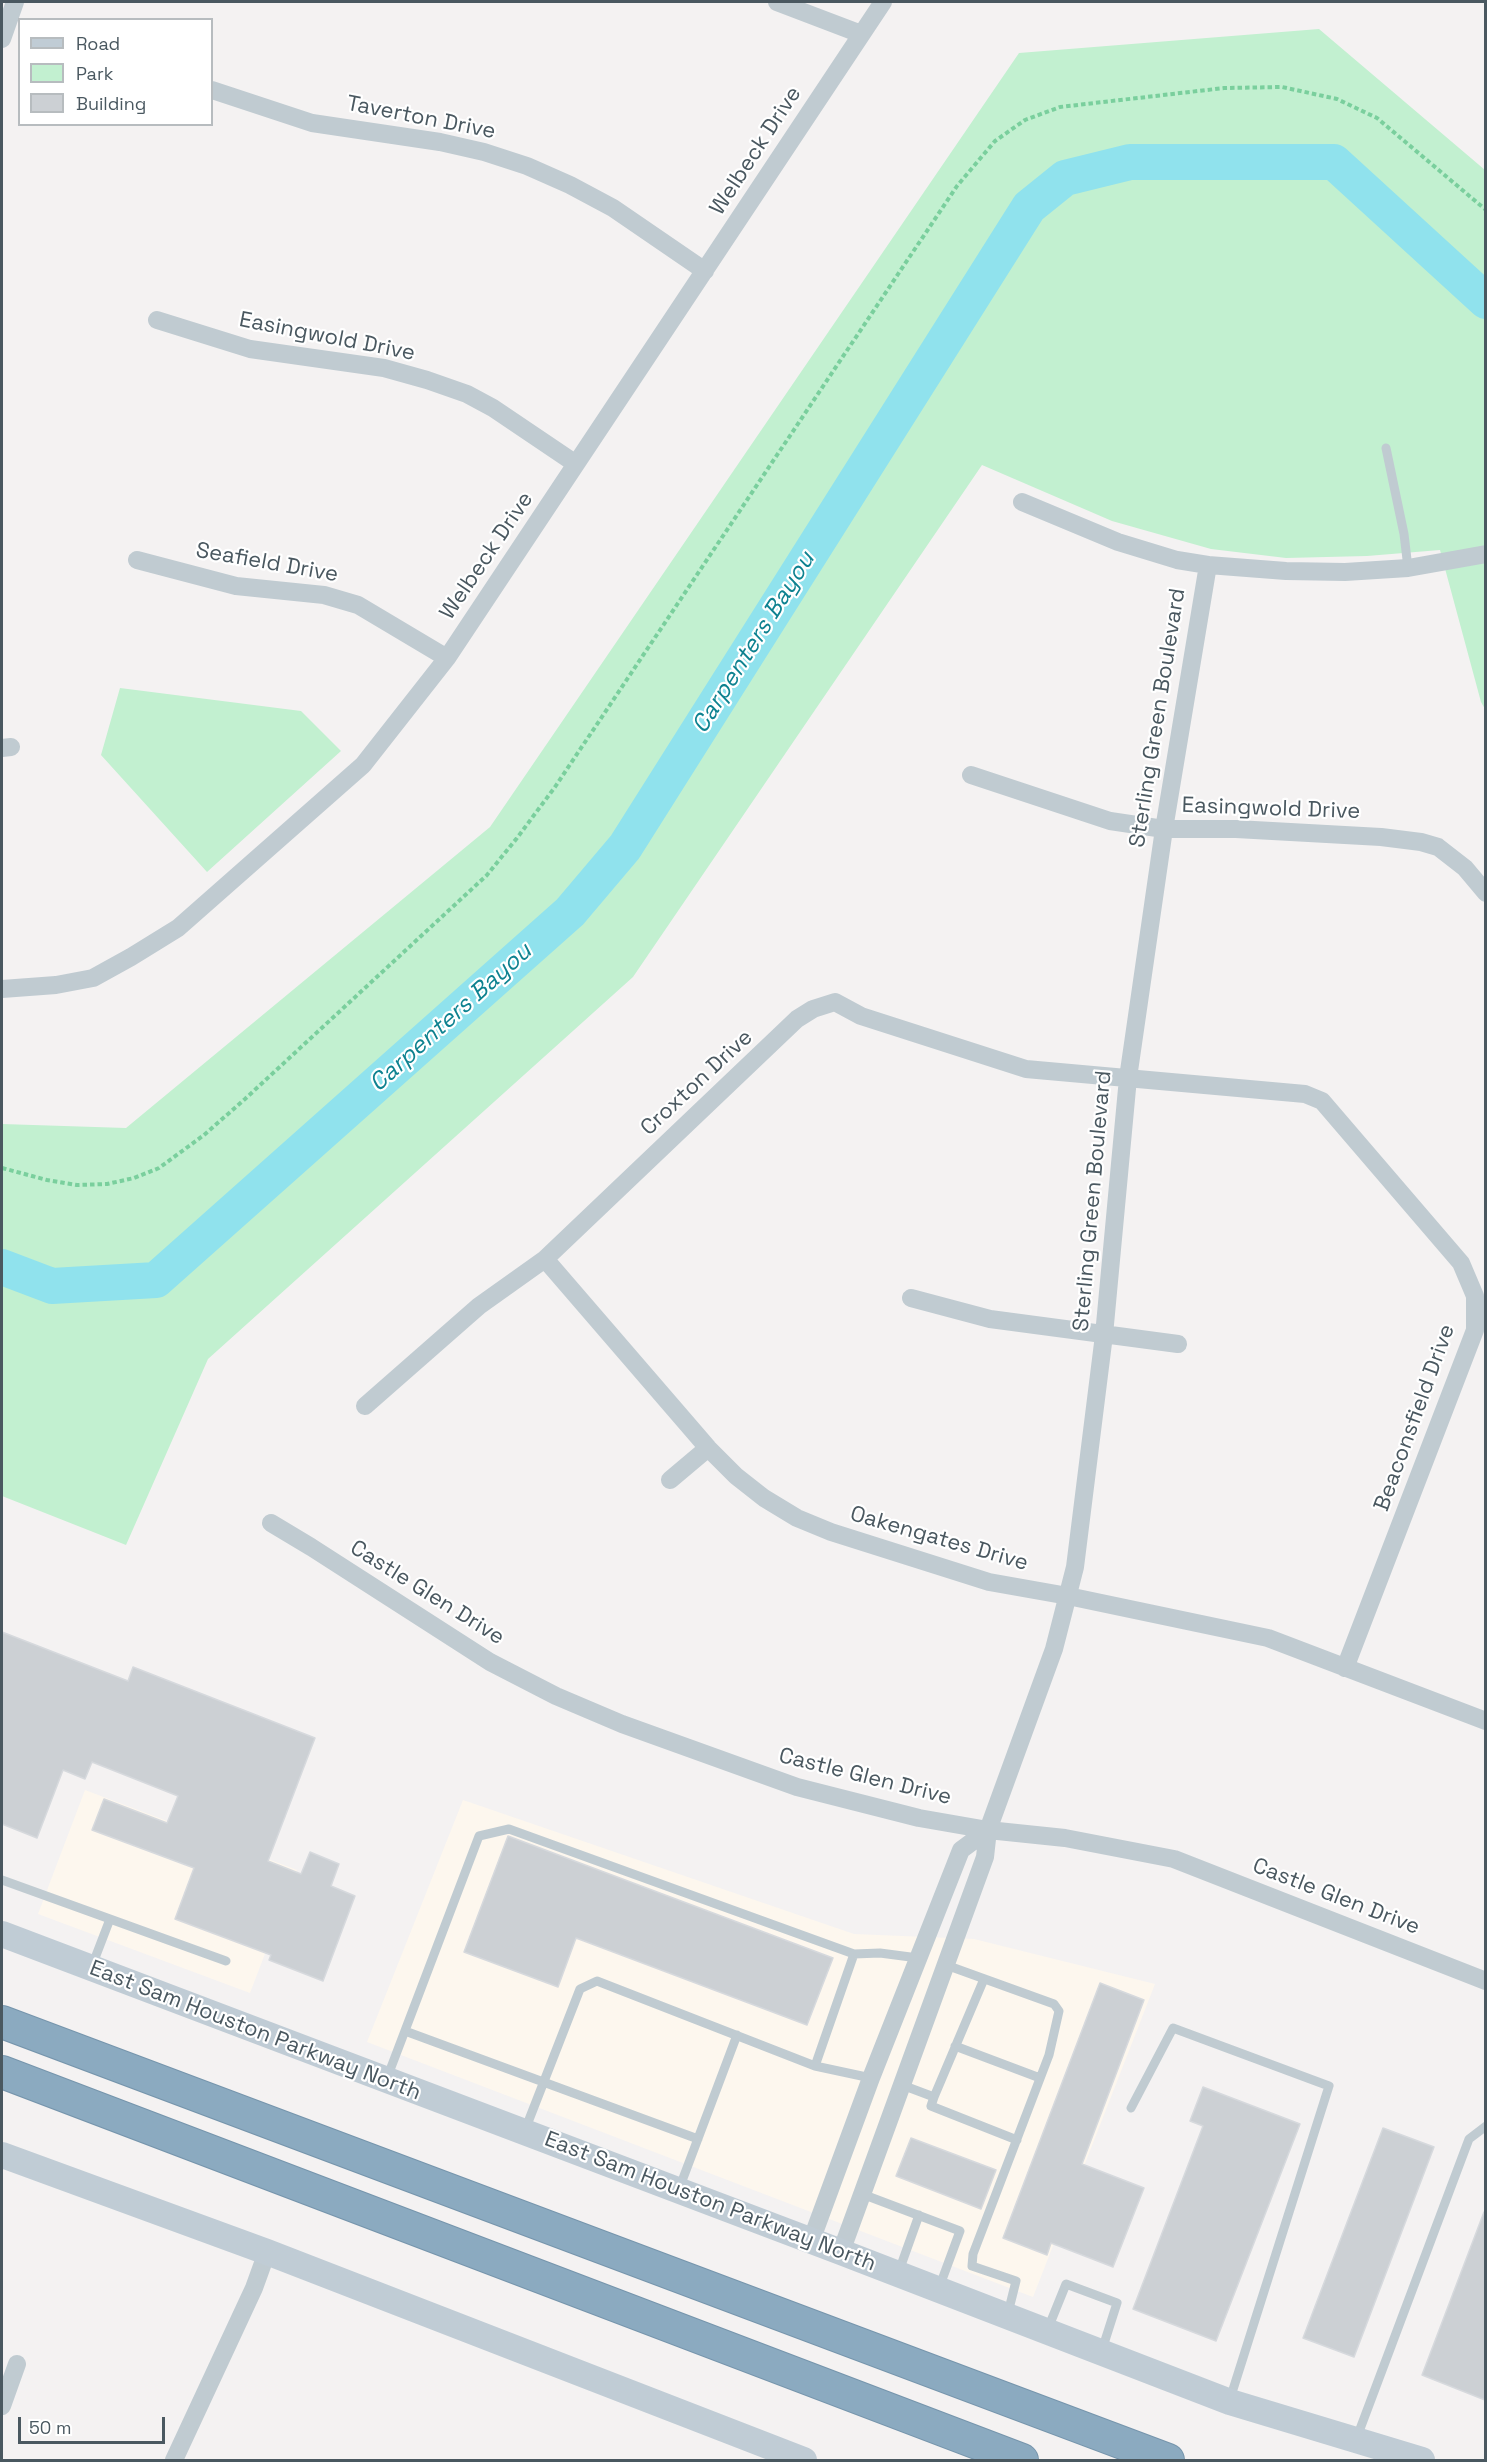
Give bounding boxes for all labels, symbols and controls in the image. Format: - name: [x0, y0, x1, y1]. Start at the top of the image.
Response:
- legend: [18, 18, 213, 126]
- text: Road: [76, 32, 120, 55]
- text: Park: [76, 62, 113, 85]
- street label: Welbeck Drive: [705, 82, 807, 220]
- street label: Taverton Drive: [344, 91, 498, 145]
- text: Building: [76, 92, 146, 115]
- street label: Easingwold Drive: [237, 307, 417, 367]
- street label: Welbeck Drive: [435, 487, 539, 625]
- street label: Seafield Drive: [194, 537, 340, 589]
- water label: Carpenters Bayou: [687, 547, 821, 739]
- street label: Sterling Green Boulevard: [1124, 587, 1192, 849]
- street label: Easingwold Drive: [1181, 793, 1361, 825]
- water label: Carpenters Bayou: [364, 938, 538, 1098]
- street label: Croxton Drive: [636, 1025, 758, 1141]
- street label: Sterling Green Boulevard: [1068, 1069, 1118, 1333]
- street label: Beaconsfield Drive: [1369, 1321, 1461, 1515]
- street label: Oakengates Drive: [847, 1501, 1031, 1577]
- street label: Castle Glen Drive: [345, 1535, 509, 1651]
- street label: Castle Glen Drive: [776, 1743, 954, 1811]
- street label: Castle Glen Drive: [1249, 1853, 1423, 1941]
- street label: East Sam Houston Parkway North: [86, 1955, 424, 2107]
- street label: East Sam Houston Parkway North: [541, 2126, 879, 2278]
- scale bar: [21, 2405, 168, 2443]
- text: 50 m: [29, 2416, 71, 2439]

